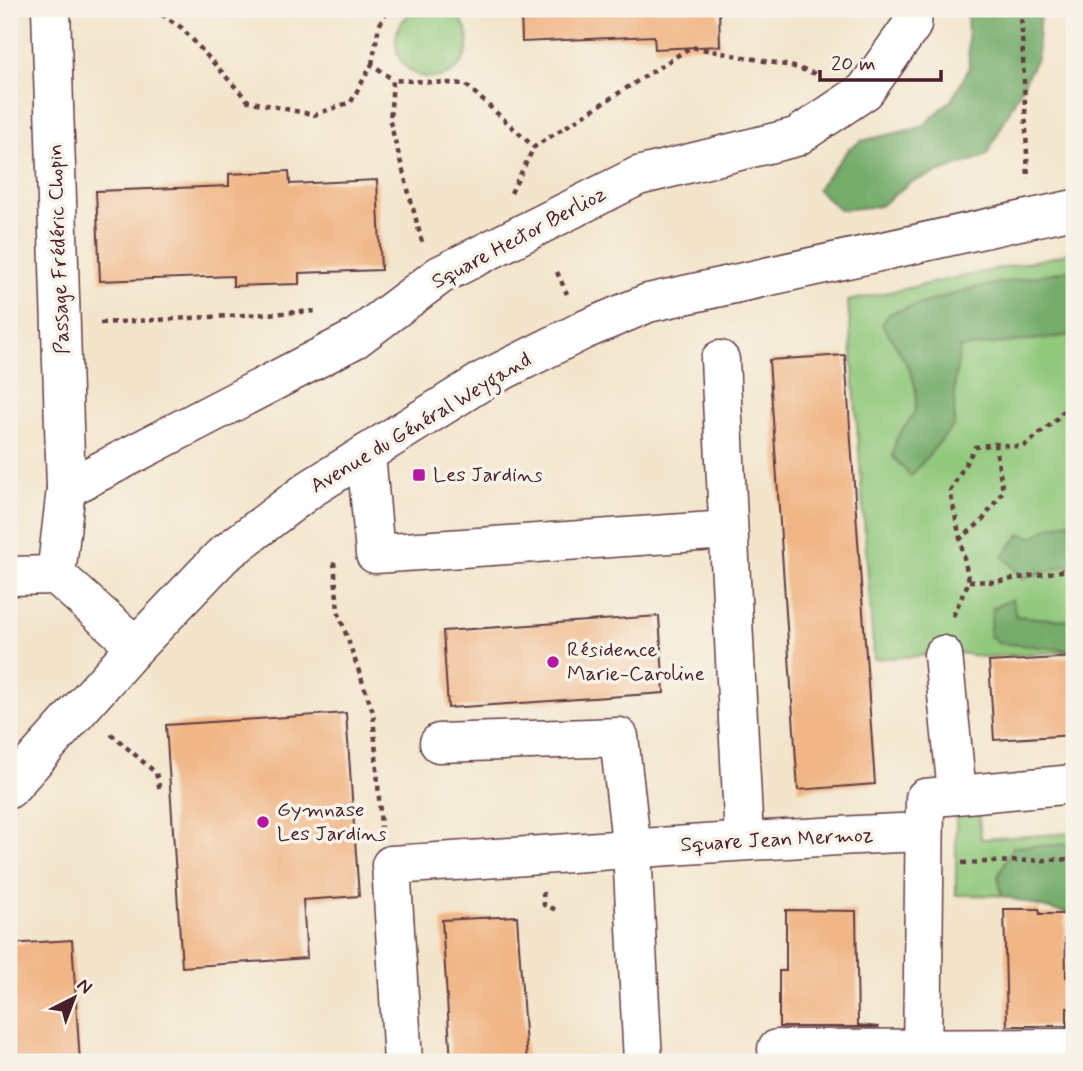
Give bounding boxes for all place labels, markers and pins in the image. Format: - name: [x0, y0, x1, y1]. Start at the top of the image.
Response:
- place label: Les Jardins: [433, 461, 543, 489]
- marker: Les Jardins: [411, 467, 427, 483]
- place label: Résidence Marie-Caroline: [567, 636, 705, 688]
- marker: Résidence Marie-Caroline: [545, 654, 561, 670]
- place label: Gymnase Les Jardins: [277, 796, 387, 848]
- marker: Gymnase Les Jardins: [255, 814, 271, 830]

